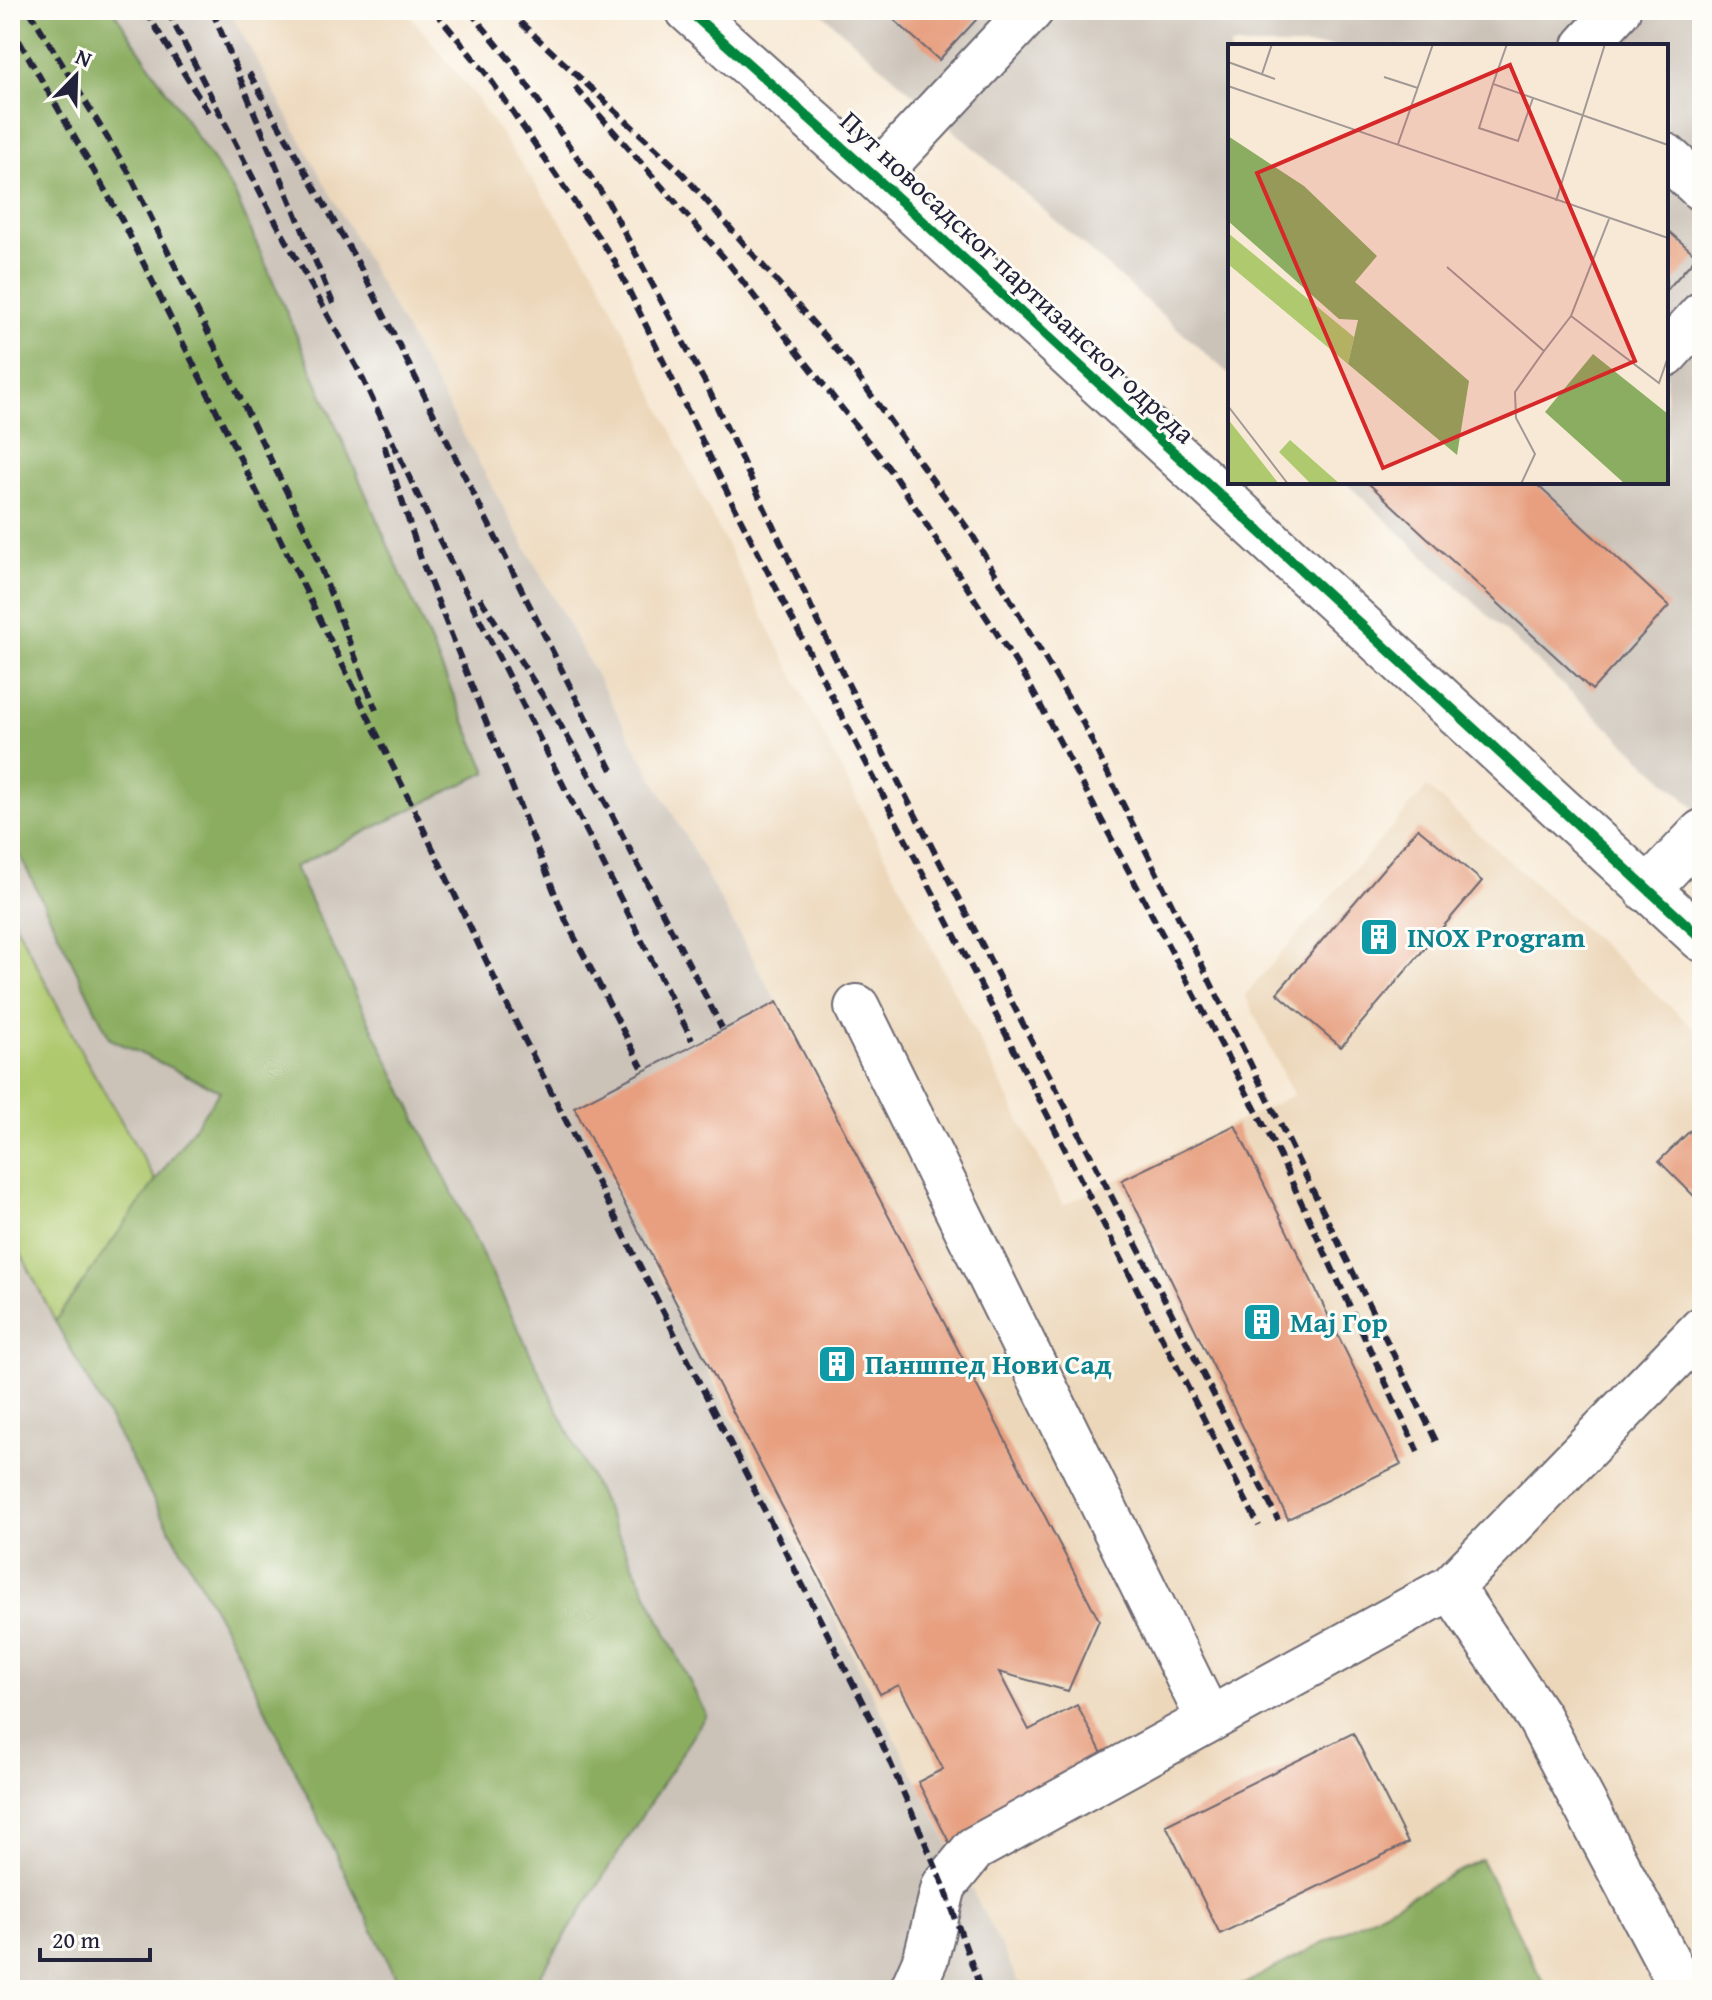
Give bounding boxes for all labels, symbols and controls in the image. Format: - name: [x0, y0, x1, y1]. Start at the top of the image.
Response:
- north arrow: [36, 36, 116, 116]
- text: N: [71, 40, 97, 75]
- inset map: [1228, 44, 1668, 484]
- street label: Пут новосадског партизанског одреда: [832, 100, 1206, 453]
- building icon: INOX Program: [1358, 916, 1400, 958]
- place label: INOX Program: [1407, 916, 1585, 957]
- building icon: Мај Гор: [1241, 1301, 1283, 1343]
- place label: Мај Гор: [1290, 1301, 1388, 1342]
- building icon: Паншпед Нови Сад: [816, 1343, 858, 1385]
- place label: Паншпед Нови Сад: [865, 1343, 1112, 1384]
- scale bar: [40, 1912, 150, 1962]
- text: 20 m: [52, 1922, 100, 1957]

